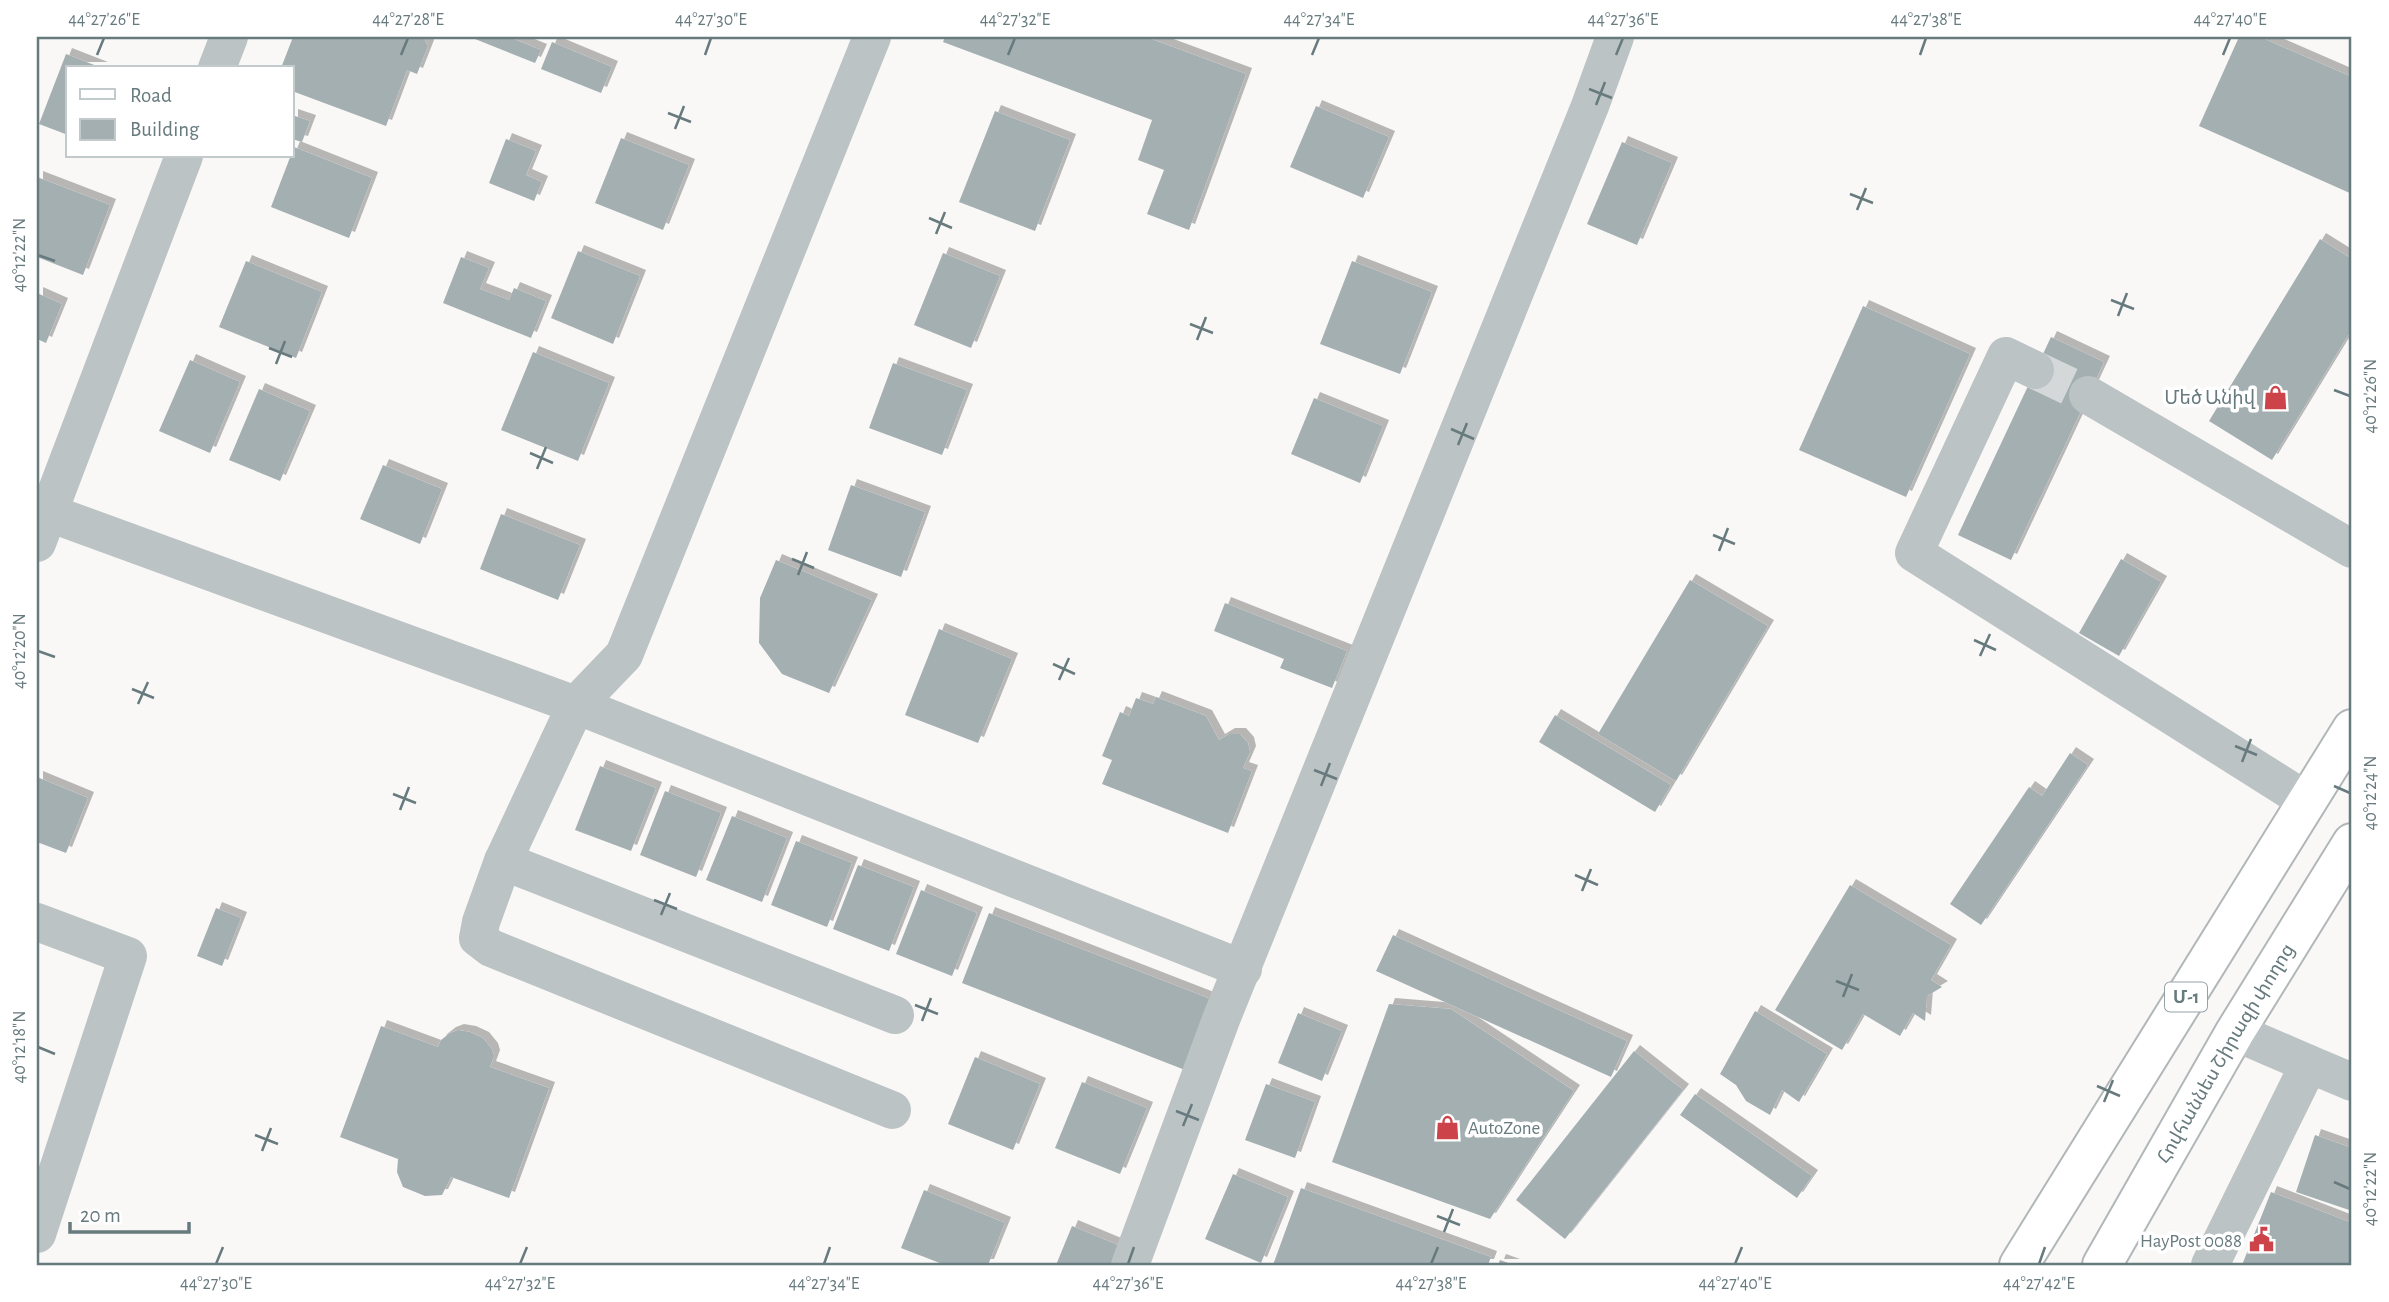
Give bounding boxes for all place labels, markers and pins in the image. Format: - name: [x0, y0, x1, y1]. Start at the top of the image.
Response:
- shop icon: Մեծ Անիվ: [2261, 383, 2289, 411]
- place label: Մեծ Անիվ: [2164, 388, 2256, 409]
- shop icon: AutoZone: [1434, 1113, 1462, 1141]
- place label: AutoZone: [1468, 1119, 1540, 1138]
- public building icon: HayPost 0088: [2248, 1226, 2276, 1254]
- place label: HayPost 0088: [2140, 1232, 2242, 1251]

